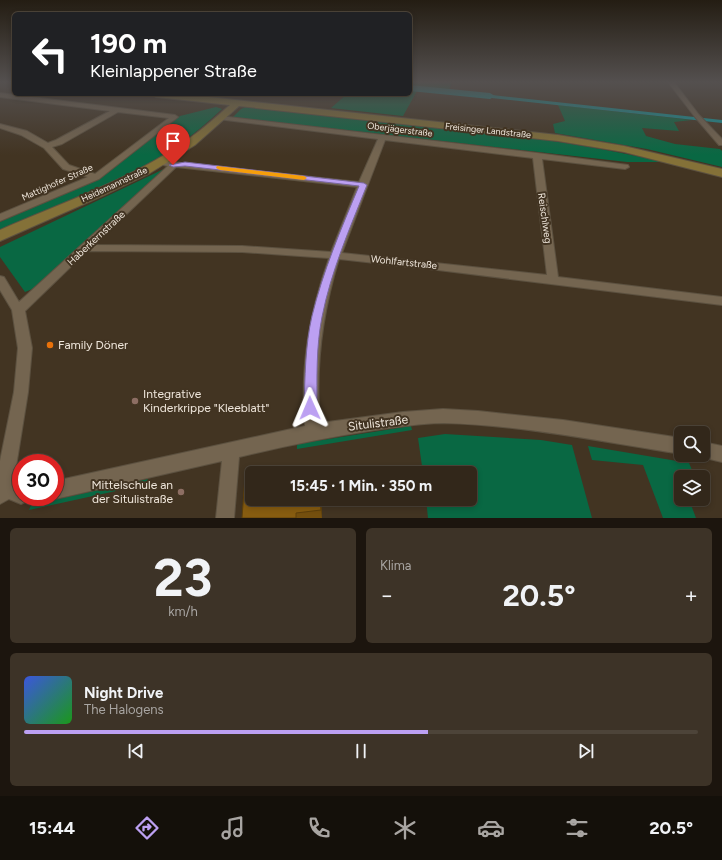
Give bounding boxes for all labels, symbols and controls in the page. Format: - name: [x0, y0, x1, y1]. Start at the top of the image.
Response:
- text: 190 m: [90, 26, 167, 60]
- icon: left: [24, 28, 76, 80]
- text: Kleinlappener Straße: [90, 60, 257, 82]
- street label: Oberjägerstraße: [367, 120, 433, 138]
- street label: Freisinger Landstraße: [444, 120, 532, 140]
- pin: [156, 124, 190, 165]
- icon: arrive: [162, 130, 184, 152]
- street label: Mattighofer Straße: [20, 161, 94, 203]
- street label: Heidemannstraße: [79, 164, 149, 204]
- street label: Reischlweg: [535, 192, 555, 244]
- street label: Haberkernstraße: [64, 207, 128, 268]
- street label: Wohlfartstraße: [370, 252, 438, 272]
- place label: Family Döner: [58, 338, 128, 352]
- marker: Family Döner: [45, 340, 55, 350]
- place label: Integrative Kinderkrippe "Kleeblatt": [143, 387, 270, 415]
- position arrow: [289, 387, 331, 429]
- marker: Integrative Kinderkrippe "Kleeblatt": [130, 396, 140, 406]
- street label: Situlistraße: [347, 412, 409, 434]
- map controls: [674, 426, 710, 506]
- button: search: [674, 426, 710, 462]
- speed limit sign: 30: [12, 454, 64, 506]
- button: layers: [674, 470, 710, 506]
- text: 15:45 · 1 Min. · 350 m: [290, 477, 432, 495]
- place label: Mittelschule an der Situlistraße: [91, 478, 173, 506]
- marker: Mittelschule an der Situlistraße: [176, 487, 186, 497]
- text: 23: [153, 547, 213, 609]
- text: Klima: [380, 558, 412, 573]
- text: 20.5°: [502, 577, 576, 614]
- text: −: [380, 582, 394, 609]
- text: +: [684, 582, 698, 609]
- text: km/h: [168, 604, 198, 619]
- text: Night Drive: [84, 684, 163, 702]
- text: The Halogens: [84, 702, 164, 717]
- icon: previous: [125, 740, 147, 762]
- icon: pause: [350, 740, 372, 762]
- icon: next: [575, 740, 597, 762]
- icon: directions: [133, 814, 161, 842]
- icon: music: [219, 814, 247, 842]
- icon: phone: [305, 814, 333, 842]
- icon: climate: [391, 814, 419, 842]
- icon: car: [477, 814, 505, 842]
- icon: filters: [563, 814, 591, 842]
- text: 15:44: [29, 817, 75, 839]
- text: 20.5°: [649, 817, 693, 839]

